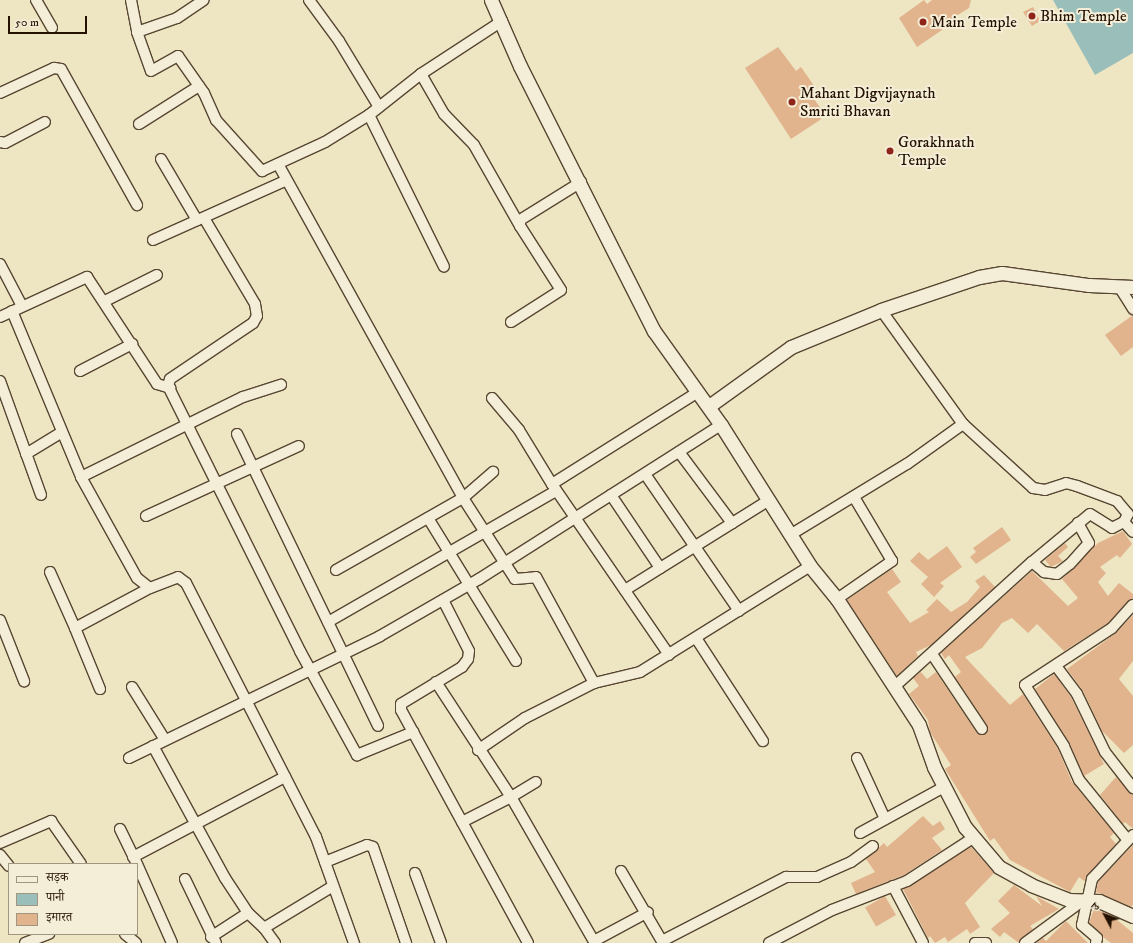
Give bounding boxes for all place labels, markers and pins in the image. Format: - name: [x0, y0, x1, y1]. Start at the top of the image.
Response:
- place label: Bhim Temple: [1040, 6, 1127, 26]
- marker: Bhim Temple: [1027, 11, 1037, 21]
- place label: Main Temple: [931, 12, 1017, 32]
- marker: Main Temple: [918, 17, 928, 27]
- place label: Mahant Digvijaynath Smriti Bhavan: [800, 83, 936, 121]
- marker: Mahant Digvijaynath Smriti Bhavan: [787, 97, 797, 107]
- place label: Gorakhnath Temple: [898, 132, 975, 170]
- marker: Gorakhnath Temple: [885, 146, 895, 156]

